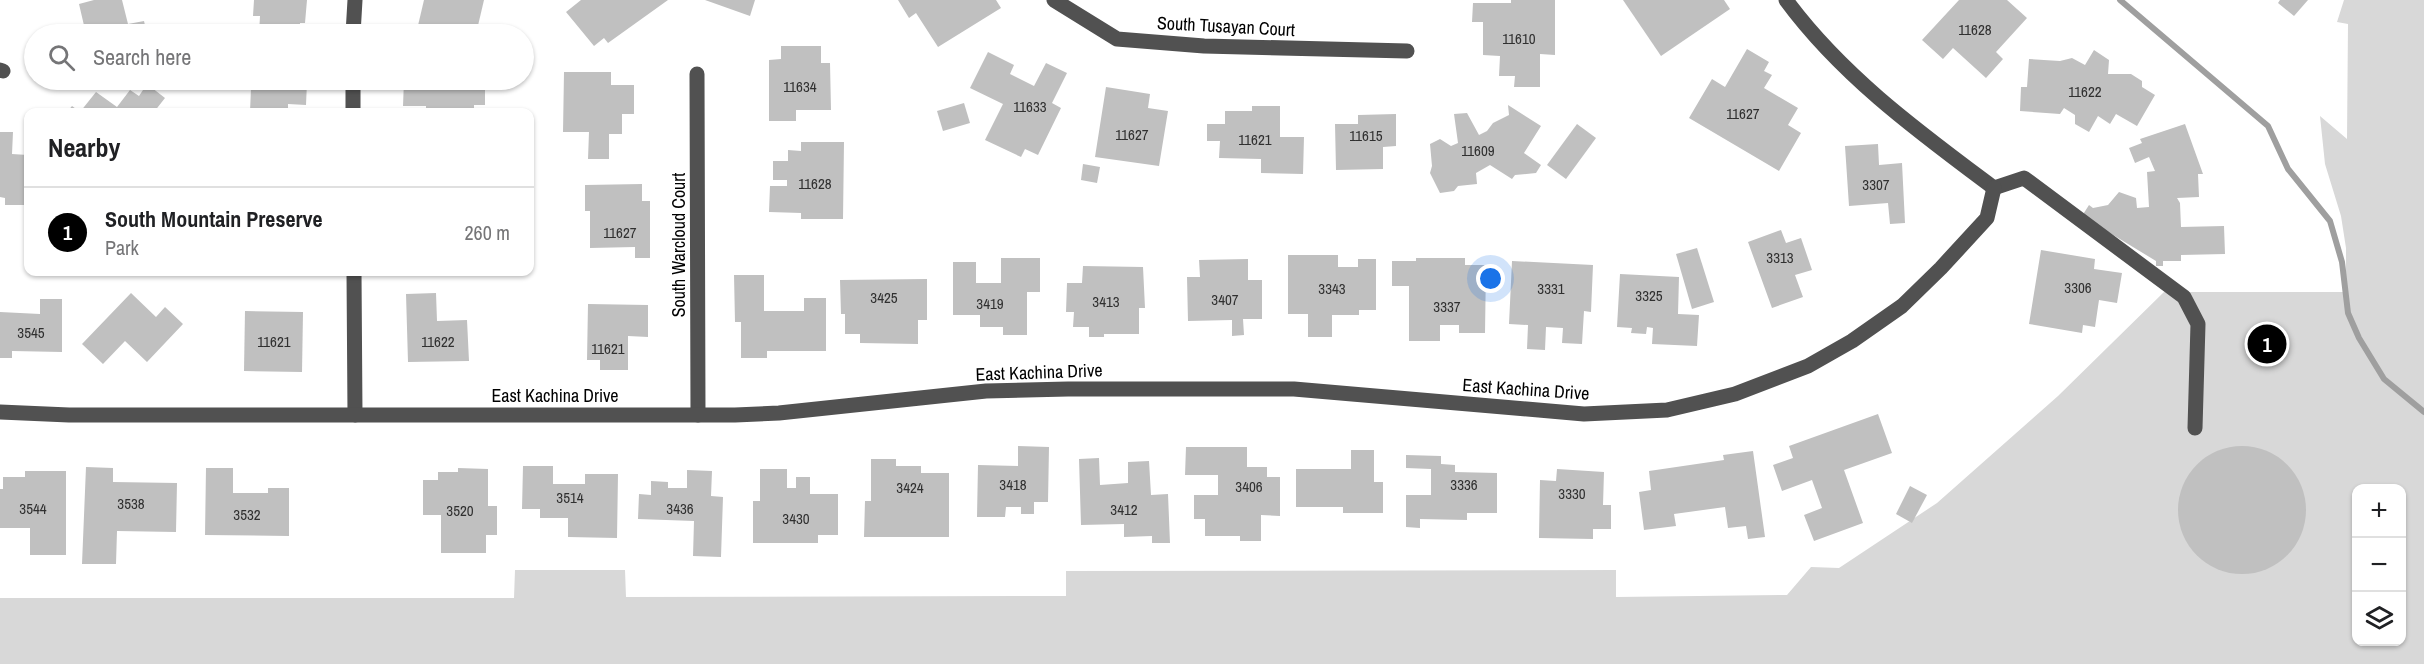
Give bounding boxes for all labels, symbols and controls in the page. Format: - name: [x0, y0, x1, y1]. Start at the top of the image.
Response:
- street label: South Tusayan Court: [1156, 10, 1296, 42]
- house number: 11628: [1958, 19, 1992, 40]
- search box: [24, 24, 534, 90]
- house number: 11610: [1502, 28, 1536, 49]
- icon: search: [45, 41, 78, 74]
- text: Search here: [93, 42, 191, 72]
- house number: 11634: [783, 76, 817, 97]
- house number: 11622: [2068, 81, 2102, 102]
- house number: 11633: [1013, 96, 1047, 117]
- house number: 11627: [1726, 103, 1760, 124]
- house number: 11627: [1115, 124, 1149, 145]
- house number: 11615: [1349, 125, 1383, 146]
- house number: 11621: [1238, 129, 1272, 150]
- text: Nearby: [48, 130, 120, 165]
- house number: 11609: [1461, 140, 1495, 161]
- street label: South Warcloud Court: [666, 173, 691, 317]
- house number: 11628: [798, 173, 832, 194]
- house number: 3307: [1862, 174, 1890, 195]
- text: South Mountain Preserve: [105, 204, 323, 234]
- text: 1: [63, 219, 72, 246]
- text: 260 m: [464, 219, 510, 246]
- house number: 11627: [603, 222, 637, 243]
- text: Park: [105, 234, 139, 261]
- house number: 3313: [1766, 247, 1794, 268]
- your location: [1476, 264, 1505, 293]
- house number: 3306: [2064, 277, 2092, 298]
- house number: 3343: [1318, 278, 1346, 299]
- house number: 3331: [1537, 278, 1565, 299]
- house number: 3325: [1635, 285, 1663, 306]
- house number: 3425: [870, 287, 898, 308]
- house number: 3407: [1211, 289, 1239, 310]
- house number: 3413: [1092, 291, 1120, 312]
- house number: 3419: [976, 293, 1004, 314]
- house number: 3337: [1433, 296, 1461, 317]
- house number: 3545: [17, 322, 45, 343]
- pin: 1: [2248, 322, 2286, 366]
- house number: 11621: [257, 331, 291, 352]
- house number: 11622: [421, 331, 455, 352]
- house number: 11621: [591, 338, 625, 359]
- street label: East Kachina Drive: [975, 357, 1103, 387]
- street label: East Kachina Drive: [1462, 372, 1590, 406]
- street label: East Kachina Drive: [491, 383, 619, 408]
- house number: 3418: [999, 474, 1027, 495]
- house number: 3336: [1450, 474, 1478, 495]
- house number: 3406: [1235, 476, 1263, 497]
- house number: 3424: [896, 477, 924, 498]
- house number: 3330: [1558, 483, 1586, 504]
- map controls: [2352, 484, 2406, 646]
- button: +: [2352, 484, 2406, 538]
- house number: 3514: [556, 487, 584, 508]
- house number: 3538: [117, 493, 145, 514]
- house number: 3544: [19, 498, 47, 519]
- house number: 3436: [666, 498, 694, 519]
- house number: 3412: [1110, 499, 1138, 520]
- house number: 3520: [446, 500, 474, 521]
- house number: 3532: [233, 504, 261, 525]
- house number: 3430: [782, 508, 810, 529]
- button: −: [2352, 538, 2406, 592]
- button: layers: [2352, 592, 2406, 646]

